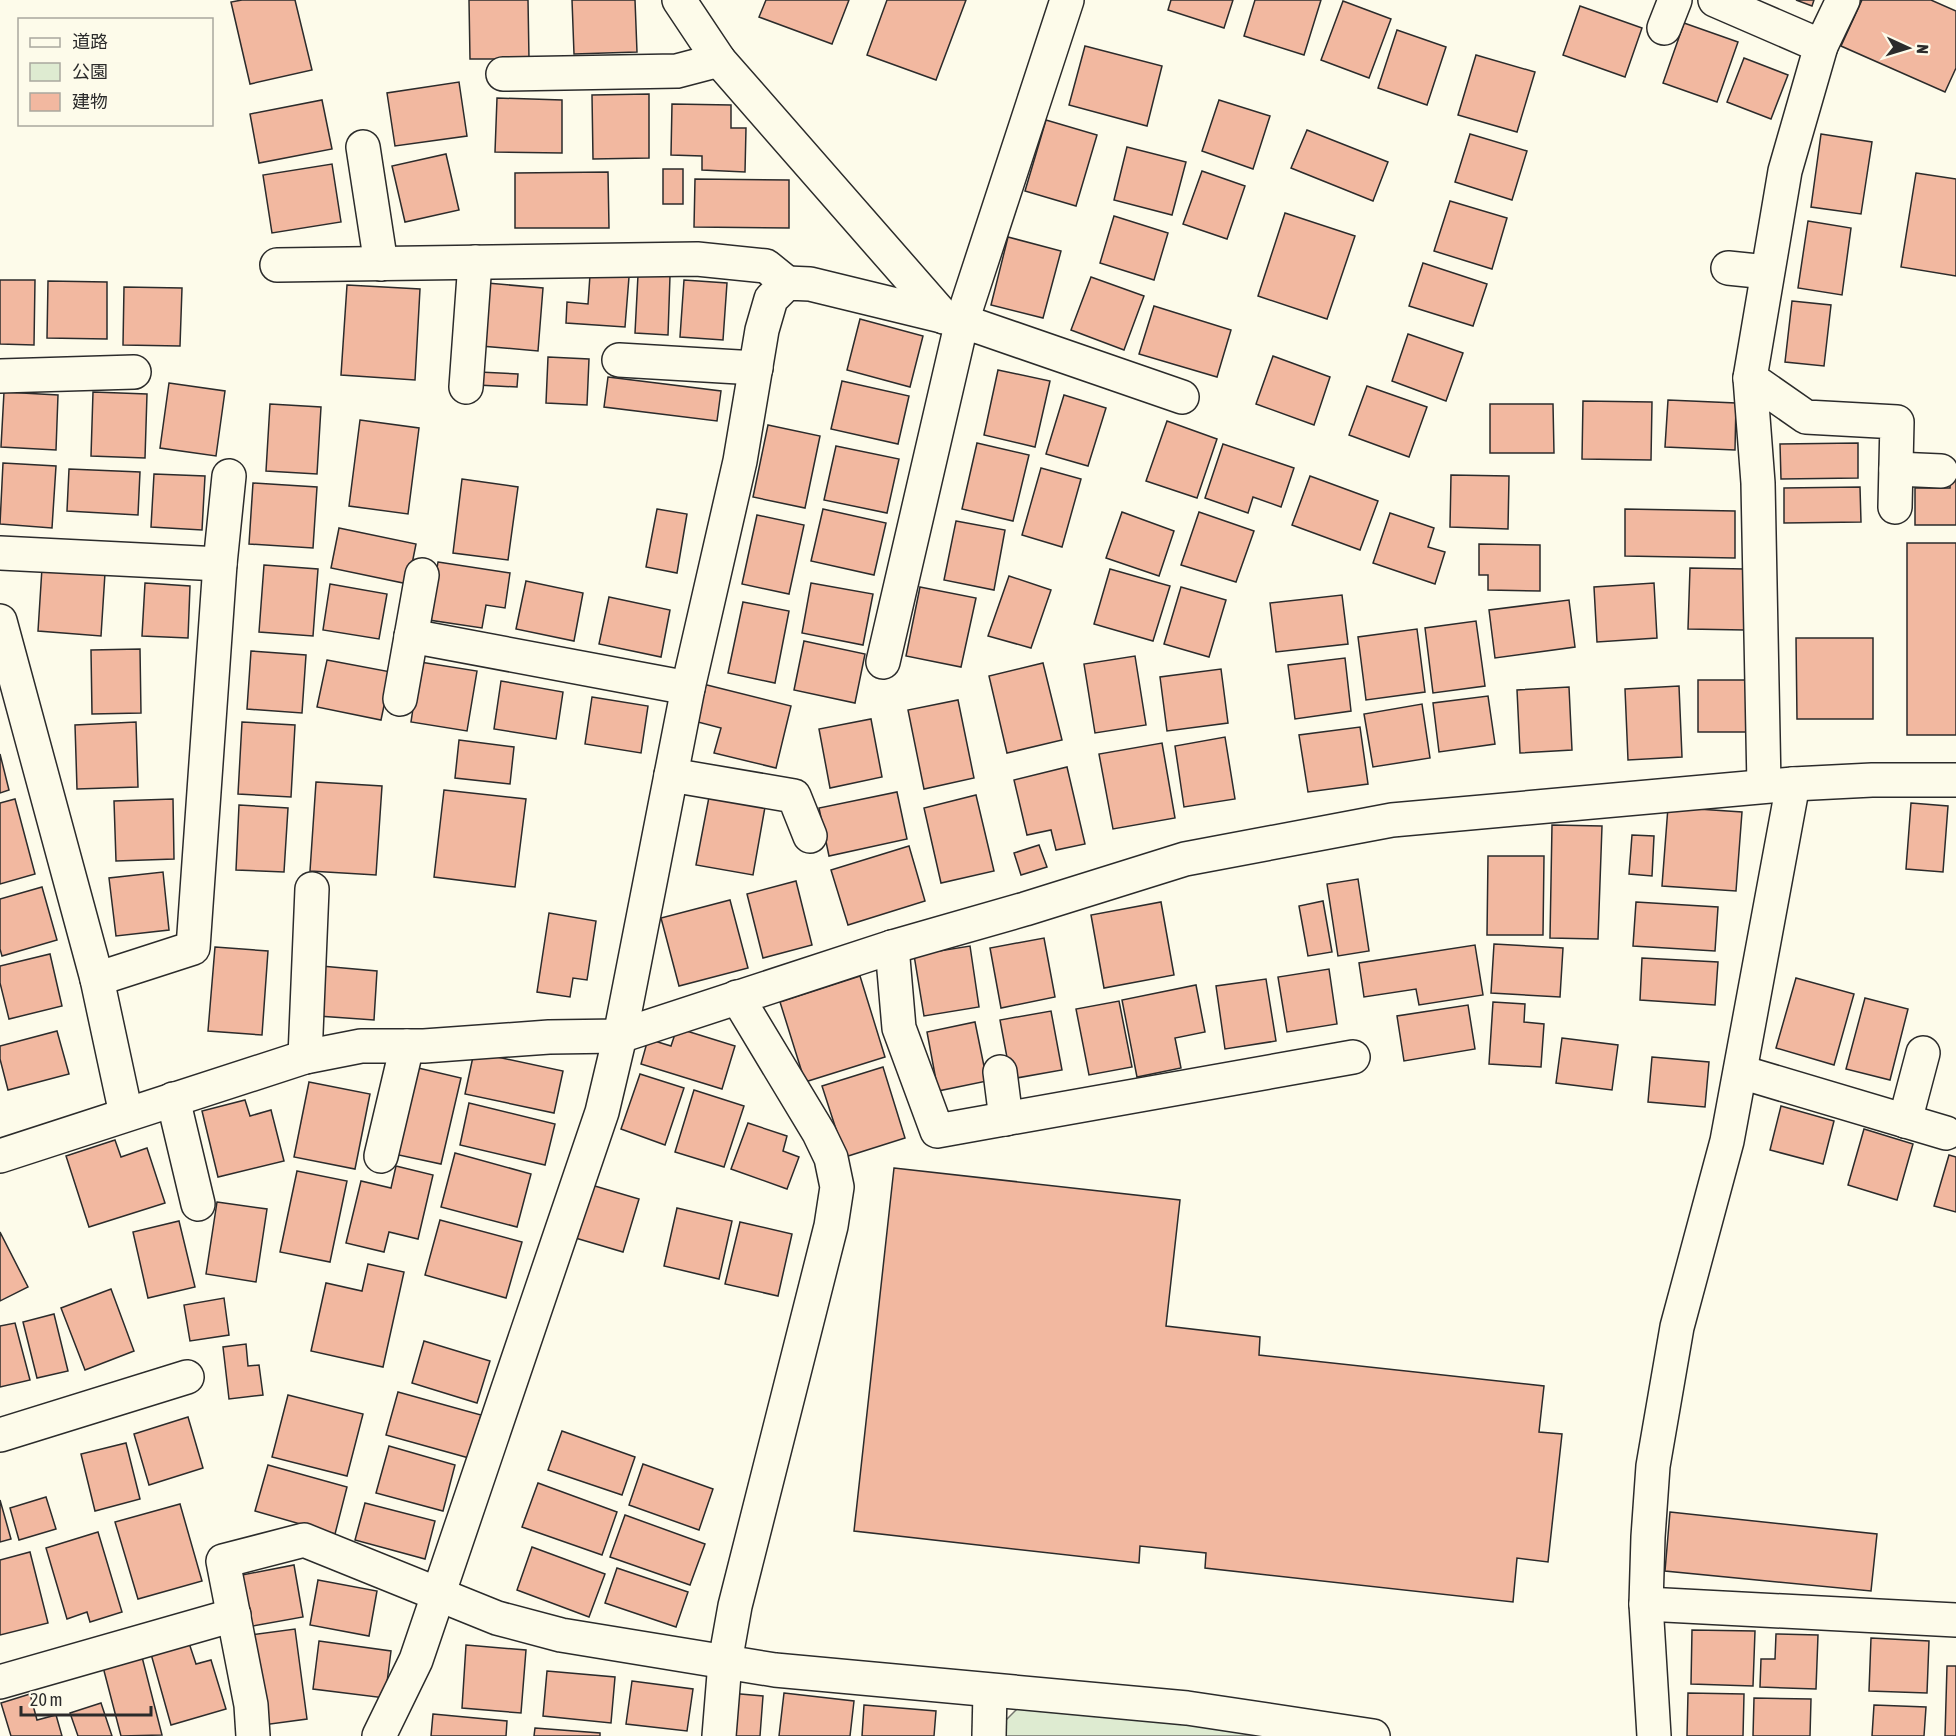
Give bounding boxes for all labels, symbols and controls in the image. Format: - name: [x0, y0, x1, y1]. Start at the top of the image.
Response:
- legend: [18, 18, 213, 126]
- north arrow: [1878, 18, 1938, 78]
- text: 道路: [72, 31, 108, 52]
- text: N: [1914, 44, 1932, 54]
- text: 公園: [72, 61, 108, 82]
- text: 建物: [72, 91, 108, 112]
- scale bar: [21, 1679, 152, 1717]
- text: 20 m: [30, 1689, 62, 1710]

